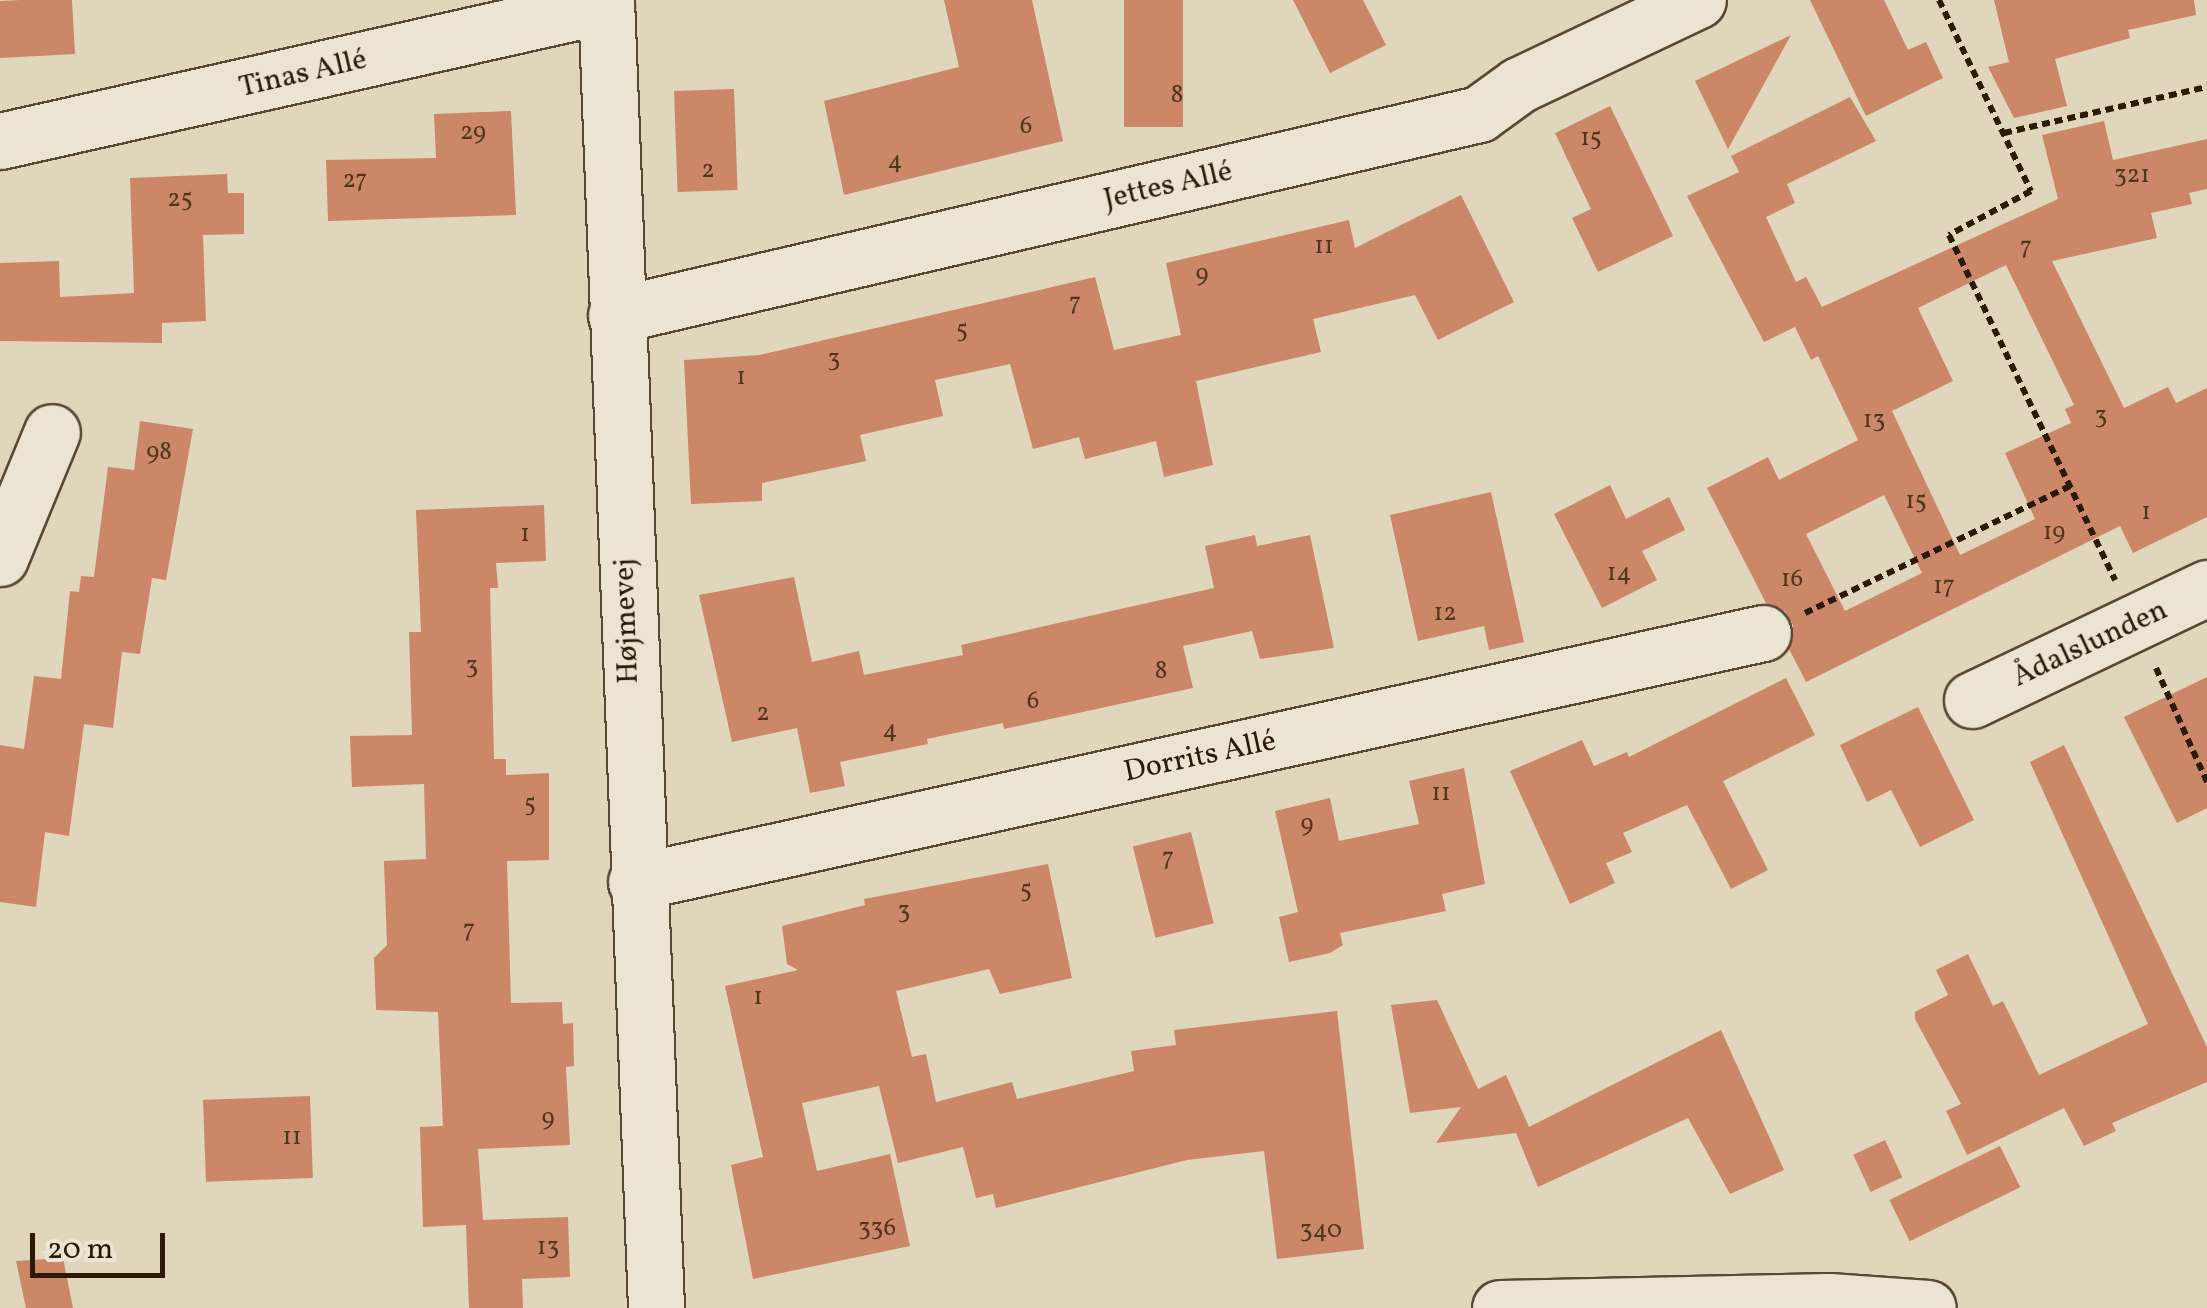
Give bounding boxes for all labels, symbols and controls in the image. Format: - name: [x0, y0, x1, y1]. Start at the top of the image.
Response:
- street label: Tinas Allé: [236, 42, 370, 106]
- house number: 8: [1171, 81, 1183, 111]
- house number: 6: [1020, 112, 1032, 142]
- house number: 29: [460, 118, 486, 148]
- house number: 15: [1580, 124, 1602, 154]
- house number: 4: [888, 147, 902, 177]
- street label: Jettes Allé: [1100, 154, 1236, 218]
- house number: 2: [701, 156, 715, 186]
- house number: 321: [2114, 161, 2150, 191]
- house number: 27: [343, 166, 367, 196]
- house number: 25: [167, 185, 193, 215]
- house number: 11: [1314, 232, 1334, 262]
- house number: 7: [2020, 233, 2032, 263]
- house number: 9: [1196, 260, 1208, 290]
- house number: 7: [1069, 289, 1081, 319]
- house number: 5: [956, 316, 968, 346]
- house number: 3: [828, 345, 840, 375]
- house number: 1: [736, 363, 746, 393]
- house number: 3: [2095, 402, 2107, 432]
- house number: 13: [1863, 406, 1885, 436]
- house number: 98: [146, 438, 172, 468]
- house number: 15: [1905, 487, 1927, 517]
- house number: 1: [2141, 498, 2151, 528]
- house number: 19: [2043, 518, 2065, 548]
- house number: 1: [520, 520, 530, 550]
- street label: Højmevej: [607, 558, 647, 684]
- house number: 14: [1607, 559, 1631, 589]
- house number: 16: [1781, 565, 1803, 595]
- house number: 17: [1933, 572, 1955, 602]
- street label: Ådalslunden: [2007, 592, 2173, 696]
- house number: 12: [1433, 599, 1457, 629]
- house number: 3: [466, 652, 478, 682]
- house number: 8: [1155, 657, 1167, 687]
- house number: 6: [1027, 687, 1039, 717]
- house number: 2: [756, 699, 770, 729]
- house number: 4: [883, 716, 897, 746]
- street label: Dorrits Allé: [1121, 723, 1279, 791]
- house number: 11: [1431, 779, 1451, 809]
- house number: 5: [524, 790, 536, 820]
- house number: 9: [1301, 810, 1313, 840]
- house number: 7: [1162, 844, 1174, 874]
- house number: 5: [1020, 876, 1032, 906]
- house number: 3: [898, 897, 910, 927]
- house number: 7: [463, 916, 475, 946]
- house number: 1: [753, 983, 763, 1013]
- house number: 9: [542, 1104, 554, 1134]
- house number: 11: [282, 1123, 302, 1153]
- scale bar: [35, 1213, 170, 1275]
- house number: 336: [858, 1214, 896, 1244]
- house number: 340: [1300, 1216, 1342, 1246]
- text: 20 m: [47, 1229, 113, 1271]
- house number: 13: [537, 1233, 559, 1263]

